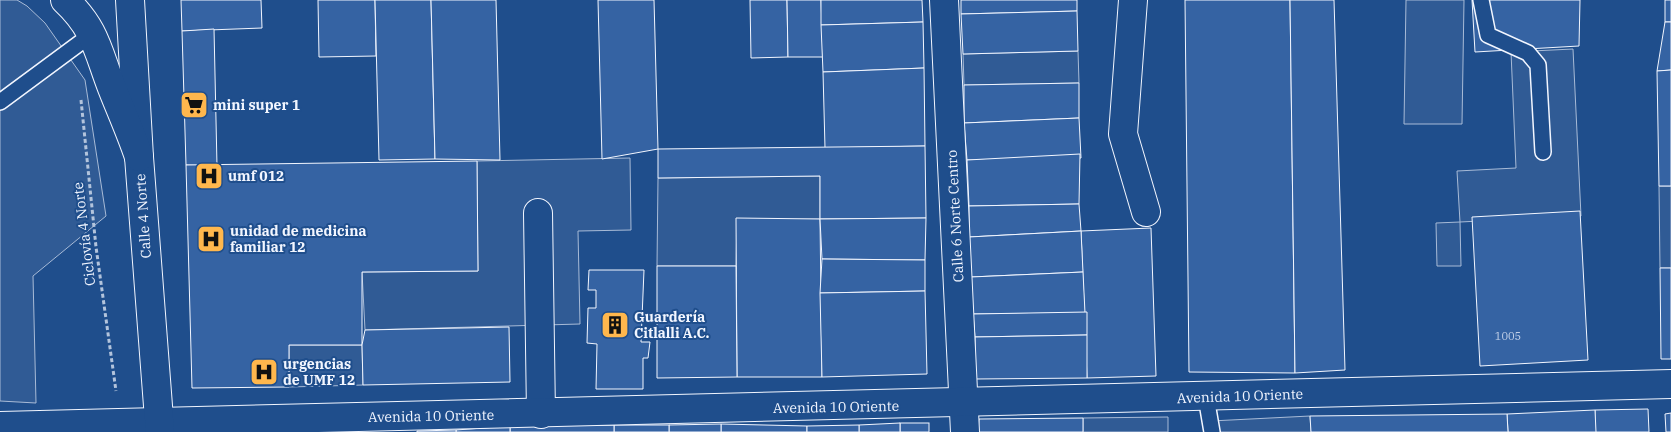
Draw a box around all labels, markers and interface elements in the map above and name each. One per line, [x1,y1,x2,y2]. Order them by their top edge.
supermarket icon: mini super 1 [179,90,209,120]
place label: mini super 1 [213,96,300,114]
street label: Calle 6 Norte Centro [943,149,967,283]
hospital icon: umf 012 [194,161,224,191]
place label: umf 012 [228,167,285,185]
street label: Calle 4 Norte [131,173,155,259]
street label: Ciclovía 4 Norte [69,181,99,287]
place label: unidad de medicina familiar 12 [230,222,367,256]
hospital icon: unidad de medicina familiar 12 [196,224,226,254]
place label: Guardería Citlalli A.C. [634,308,709,342]
building icon: Guardería Citlalli A.C. [600,310,630,340]
house number: 1005 [1495,329,1521,343]
place label: urgencias de UMF 12 [283,355,355,389]
hospital icon: urgencias de UMF 12 [249,357,279,387]
street label: Avenida 10 Oriente [1177,385,1303,407]
street label: Avenida 10 Oriente [773,397,899,417]
street label: Avenida 10 Oriente [368,406,494,426]

